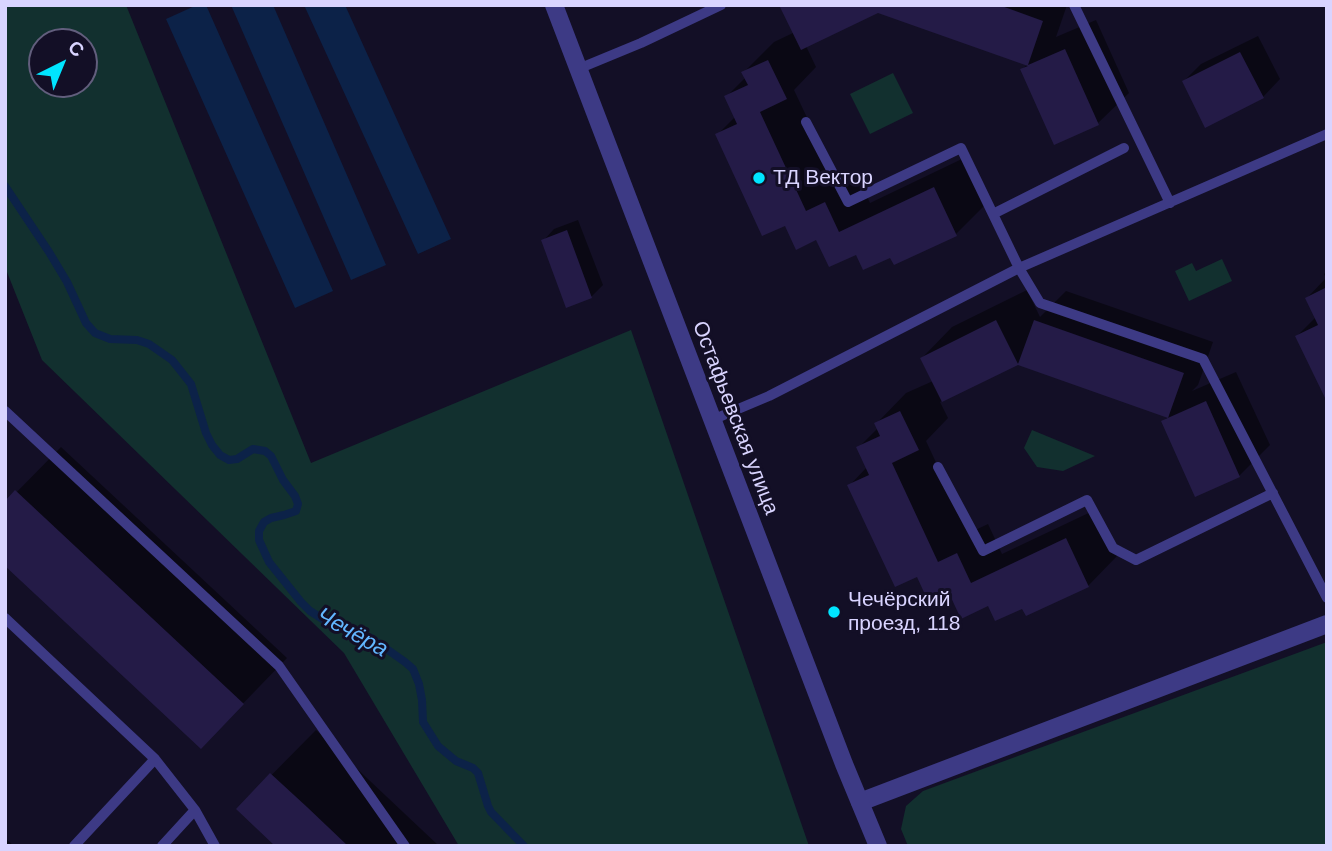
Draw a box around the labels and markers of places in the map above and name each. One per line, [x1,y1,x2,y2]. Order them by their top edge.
place label: ТД Вектор [773,165,873,191]
marker: ТД Вектор [751,170,767,186]
place label: Чечёрский проезд, 118 [848,587,961,637]
marker: Чечёрский проезд, 118 [826,604,842,620]

